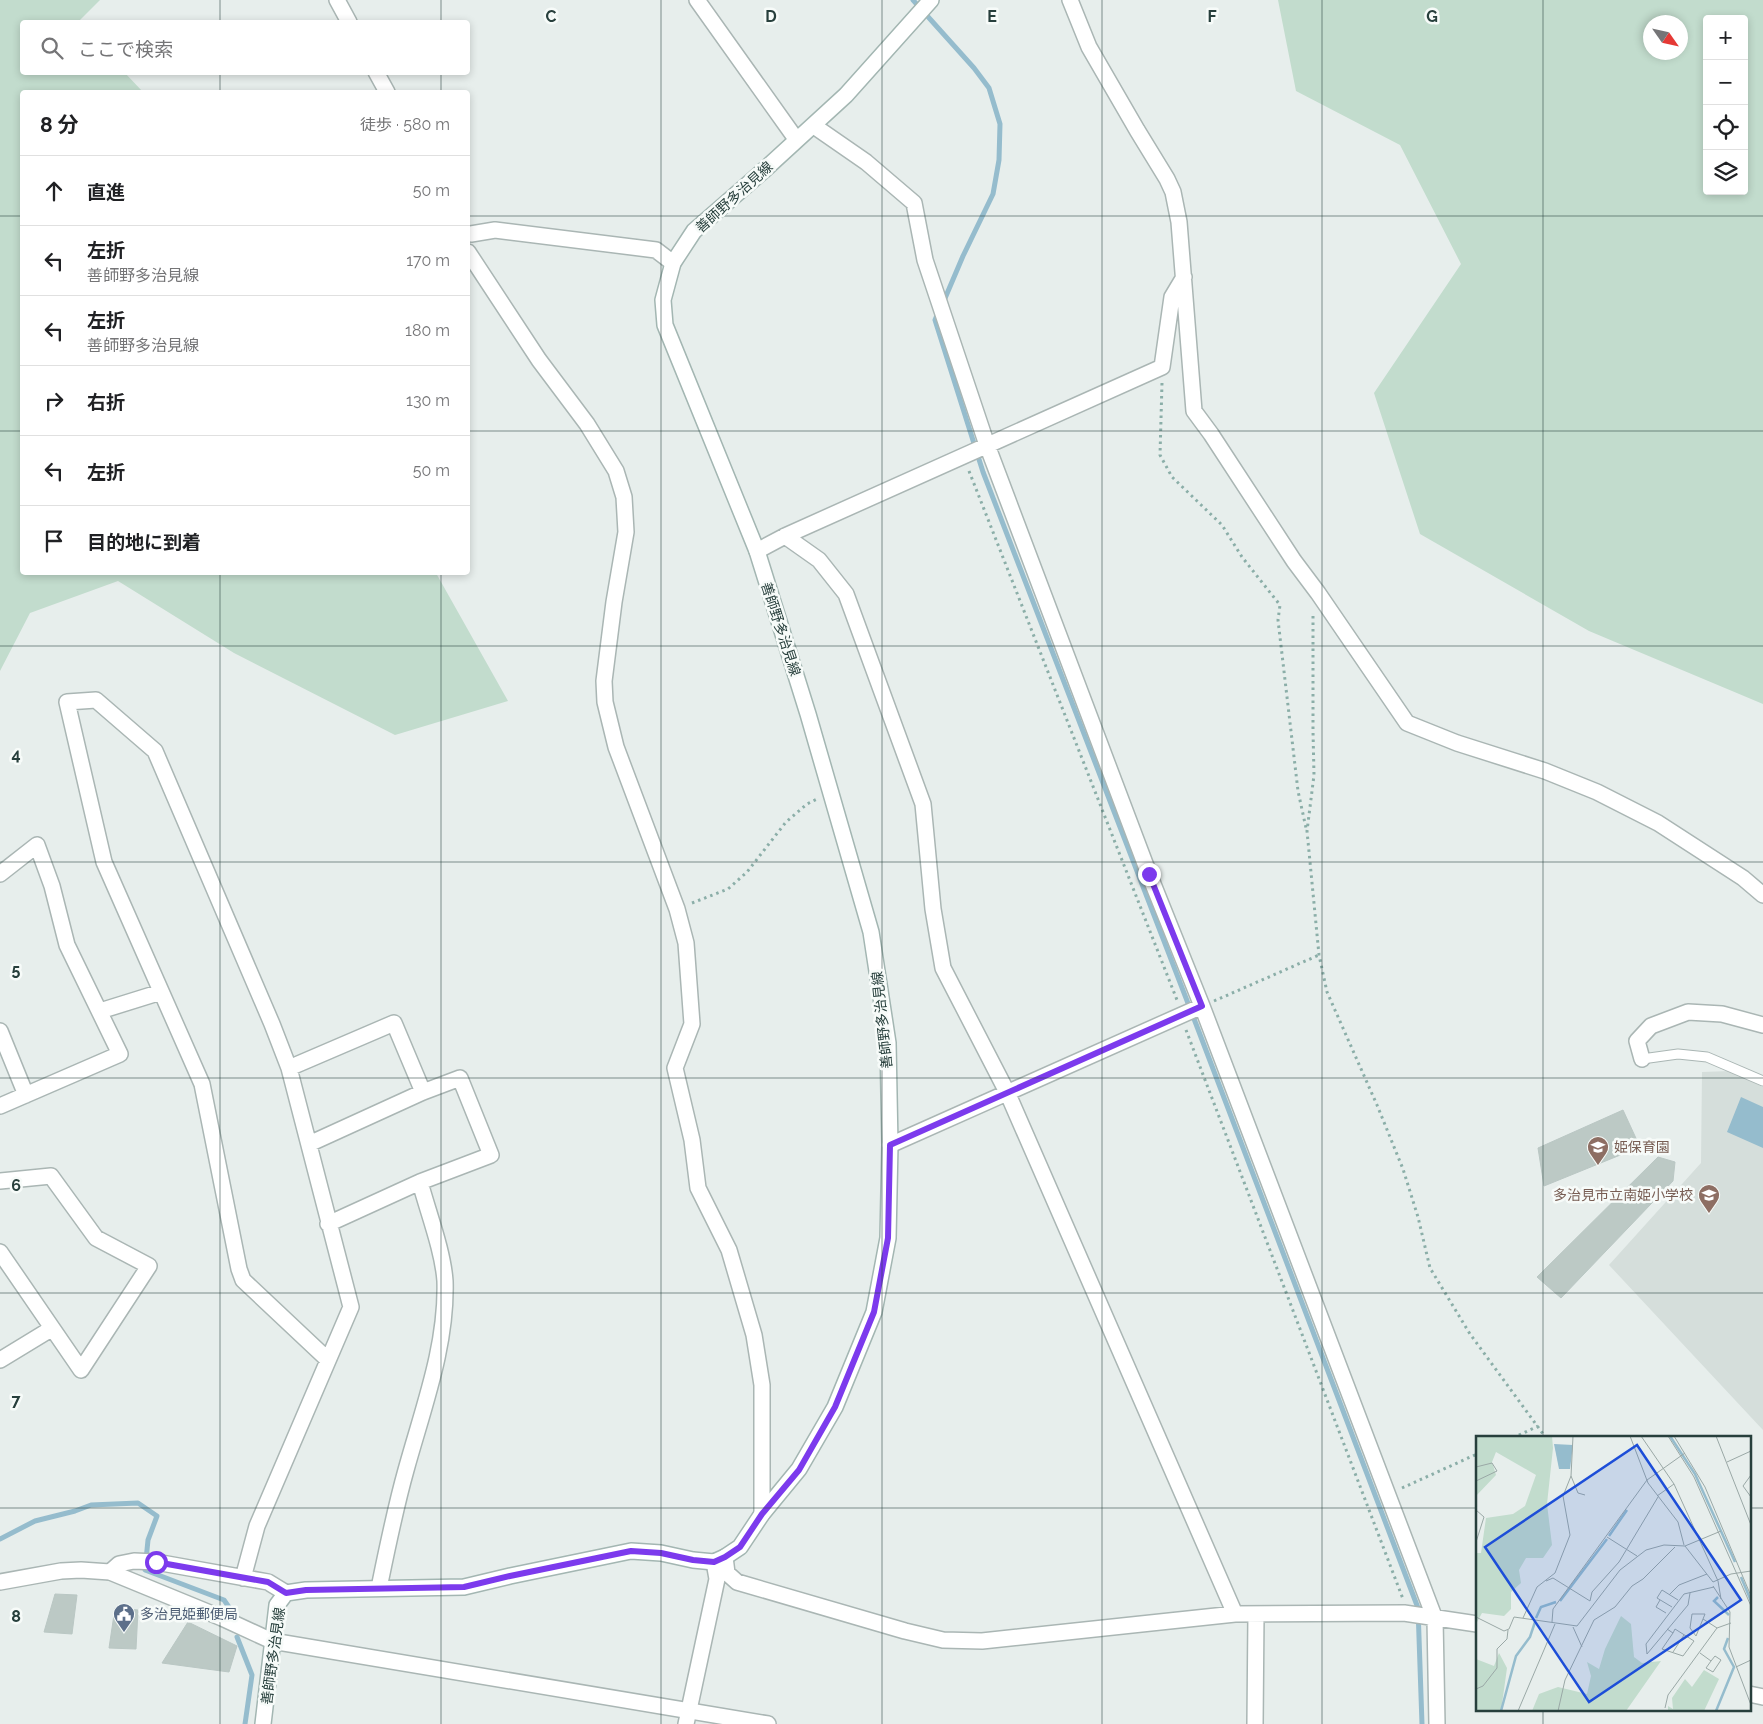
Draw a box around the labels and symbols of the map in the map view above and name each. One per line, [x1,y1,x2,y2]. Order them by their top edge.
text: C [546,7,557,26]
text: D [765,7,777,26]
text: E [987,7,997,26]
text: F [1207,7,1217,26]
text: G [1426,7,1438,26]
north arrow [1643,15,1688,60]
street label: 善師野多治見線 [692,158,776,236]
street label: 善師野多治見線 [758,580,804,678]
text: 4 [11,745,21,764]
route end [1138,863,1161,886]
text: 5 [12,960,21,979]
street label: 善師野多治見線 [869,970,895,1070]
school or university icon: 姫保育園 [1586,1135,1610,1166]
place label: 姫保育園 [1614,1139,1670,1155]
text: 6 [11,1176,21,1195]
school or university icon: 多治見市立南姫小学校 [1697,1183,1721,1214]
place label: 多治見市立南姫小学校 [1553,1187,1693,1203]
text: 7 [12,1391,21,1410]
inset map [1476,1436,1750,1712]
route start [145,1551,168,1574]
public building icon: 多治見姫郵便局 [112,1602,136,1633]
place label: 多治見姫郵便局 [140,1606,238,1622]
street label: 善師野多治見線 [258,1606,288,1706]
text: 8 [11,1607,21,1626]

